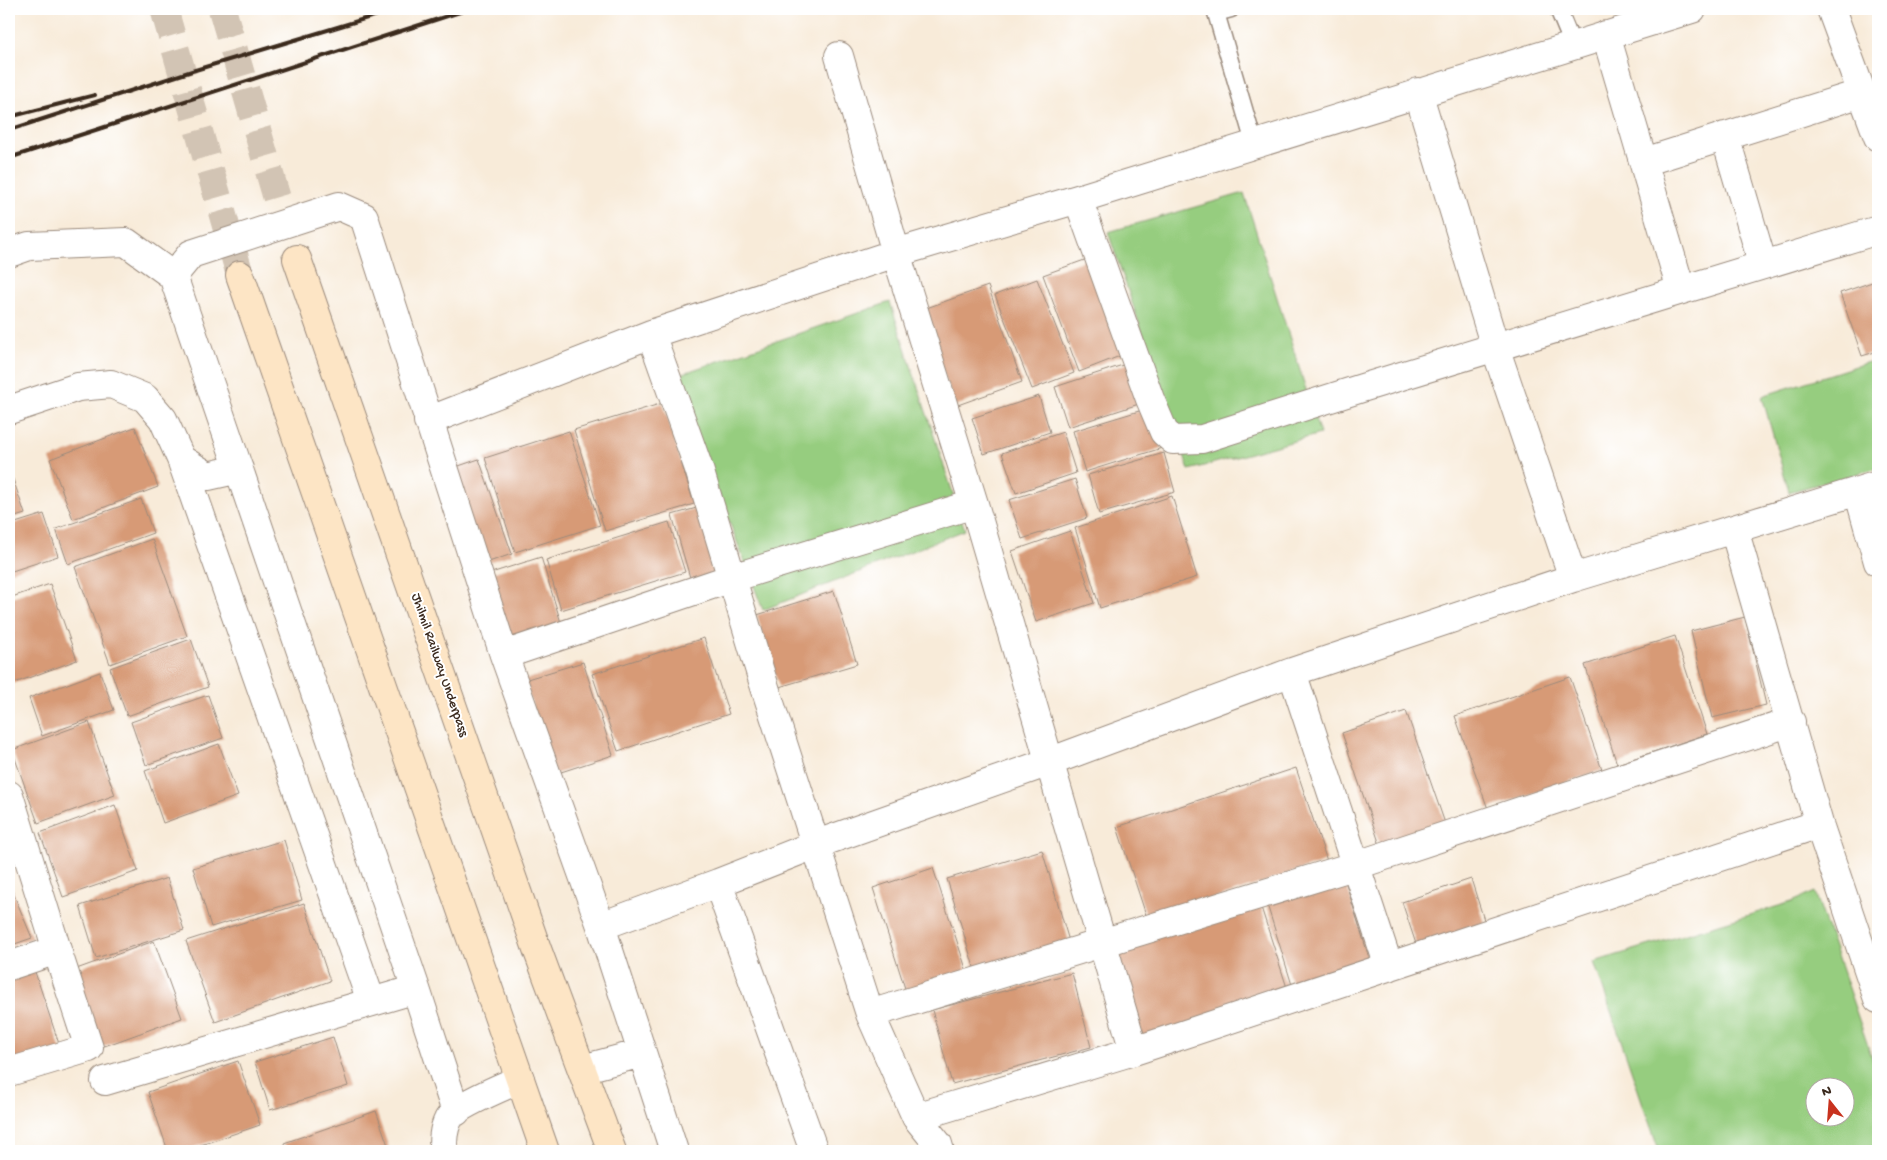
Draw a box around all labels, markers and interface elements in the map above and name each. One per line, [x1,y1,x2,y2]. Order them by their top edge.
street label: Jhilmil Railway Underpass [406,591,472,740]
north arrow [1804,1078,1854,1128]
text: N [1820,1082,1834,1101]

